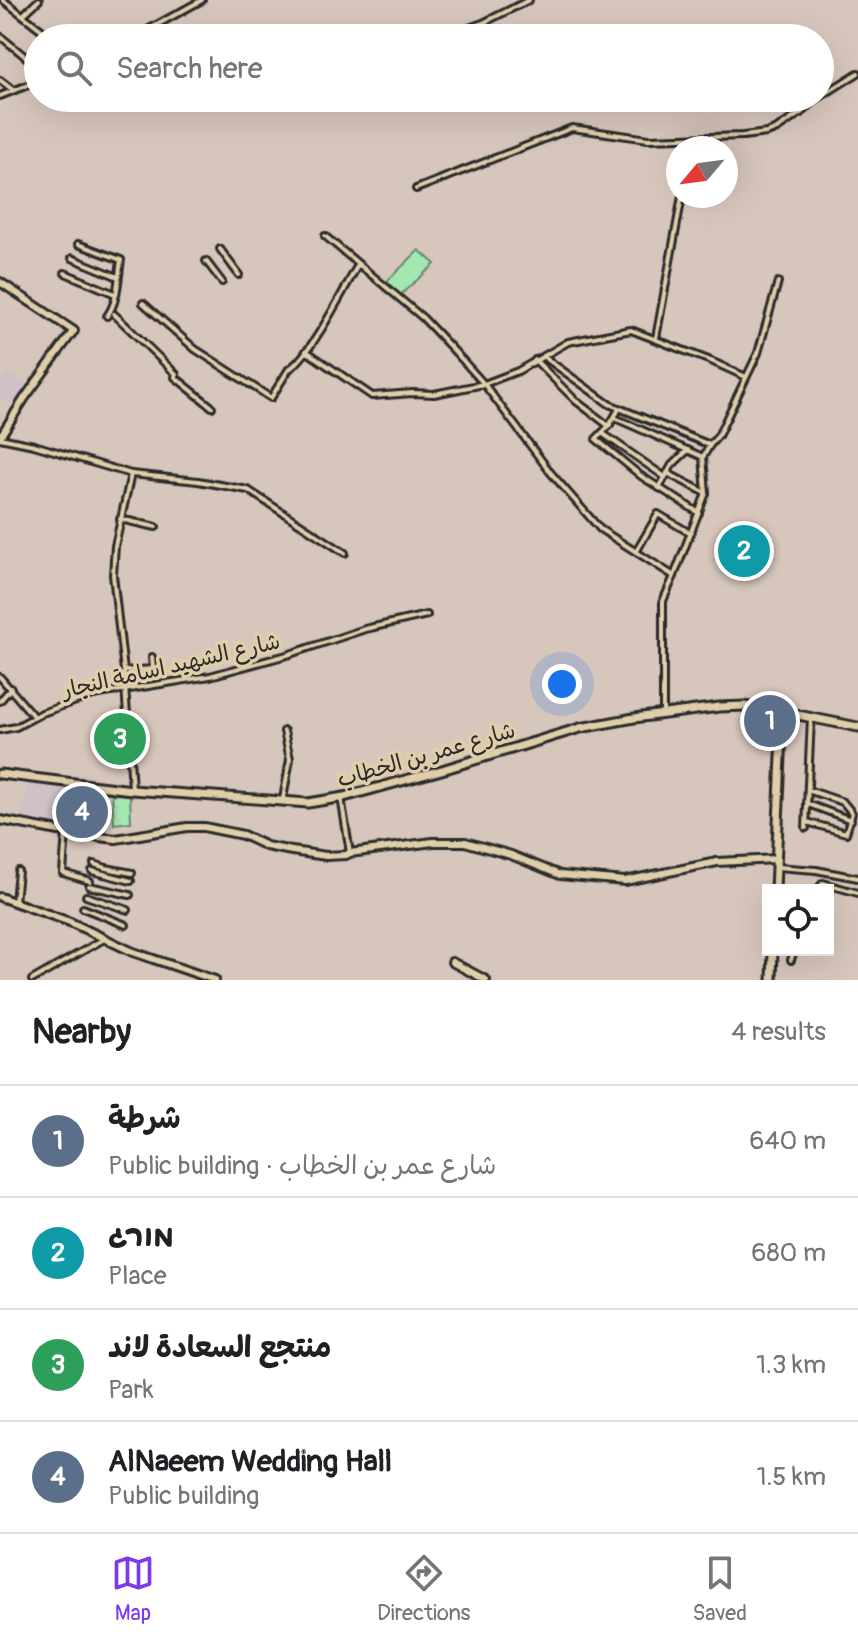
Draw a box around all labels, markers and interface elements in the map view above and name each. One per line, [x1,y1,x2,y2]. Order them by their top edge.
search box [24,24,834,112]
icon: search [52,46,96,90]
text: Search here [116,50,263,87]
north arrow [666,136,738,208]
pin: 2 [718,521,770,581]
street label: شارع الشهيد اسامة النجار [58,627,283,706]
your location [542,664,582,704]
pin: 1 [744,691,796,751]
pin: 3 [94,709,146,769]
street label: شارع عمر بن الخطاب [334,716,519,795]
pin: 4 [56,782,108,842]
map controls [762,884,834,956]
button: locate [762,884,834,956]
text: Nearby [32,1011,131,1054]
text: 4 results [731,1016,826,1048]
text: شرطة [108,1100,181,1137]
text: 1 [53,1125,63,1157]
text: 640 m [749,1125,826,1157]
text: Public building · شارع عمر بن الخطاب [108,1150,497,1182]
text: מורג [108,1218,174,1255]
text: 2 [51,1237,65,1269]
text: 680 m [751,1237,826,1269]
text: Place [108,1260,167,1292]
text: منتجع السعادة لاند [108,1329,332,1366]
text: 3 [51,1349,65,1381]
text: 1.3 km [756,1349,826,1381]
text: Park [108,1374,154,1406]
text: AlNaeem Wedding Hall [108,1443,392,1480]
text: 4 [50,1461,66,1493]
text: 1.5 km [756,1461,826,1493]
text: Public building [108,1480,259,1512]
tab: Map [111,1551,155,1627]
tab: Directions [377,1551,470,1627]
tab: Saved [692,1551,747,1627]

